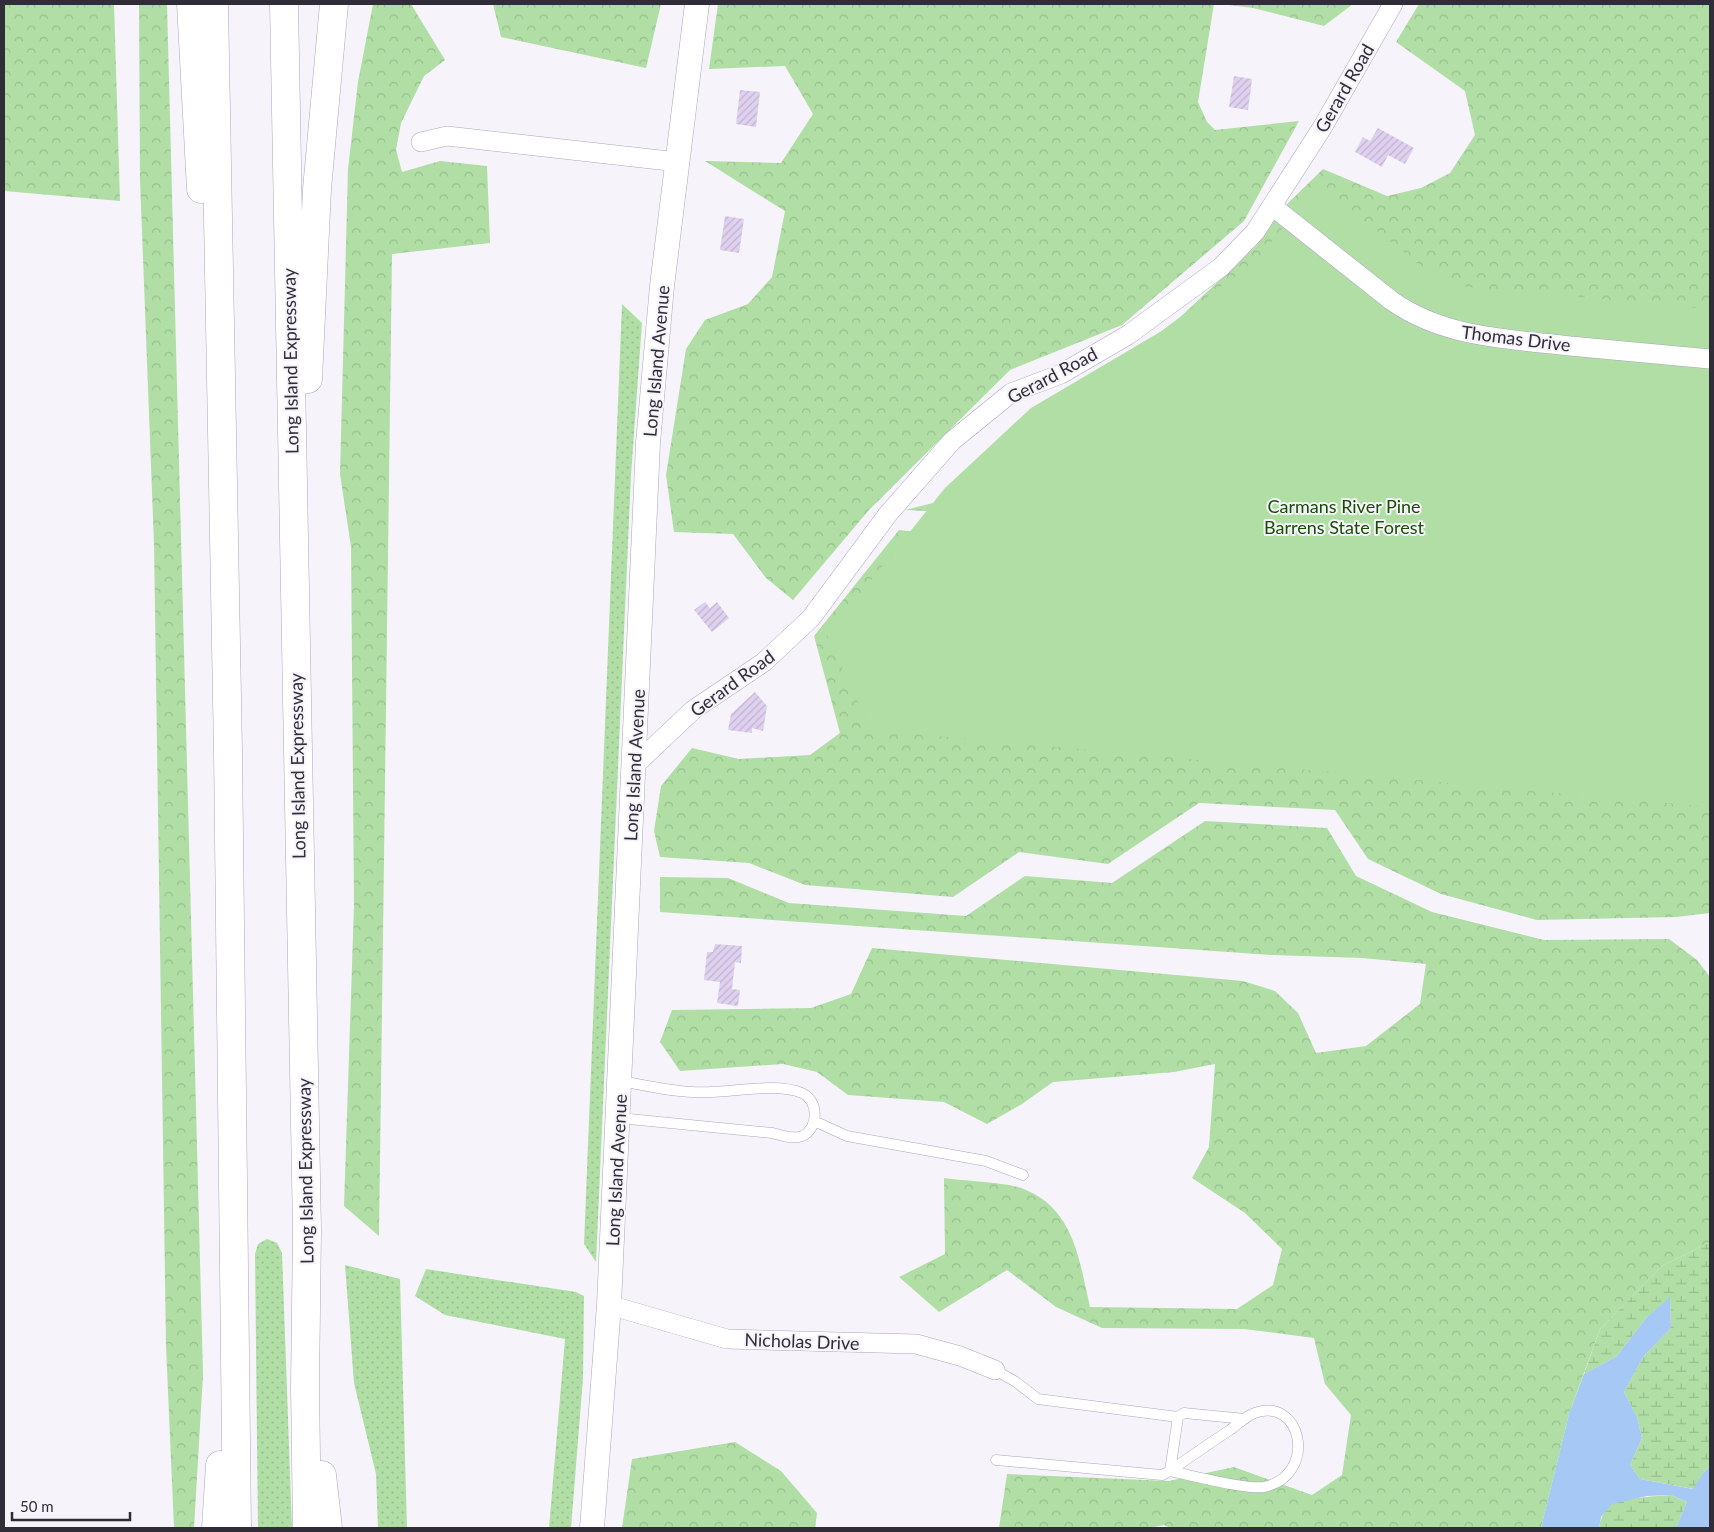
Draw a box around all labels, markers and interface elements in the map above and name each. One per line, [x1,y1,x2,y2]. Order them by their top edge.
street label: Gerard Road [1310,40,1378,136]
street label: Long Island Expressway [277,267,303,454]
street label: Long Island Avenue [638,284,674,438]
street label: Thomas Drive [1460,320,1572,356]
street label: Gerard Road [1003,342,1101,408]
park label: Carmans River Pine Barrens State Forest [1264,495,1424,538]
street label: Gerard Road [686,645,778,721]
street label: Long Island Expressway [284,672,310,859]
street label: Long Island Avenue [619,688,649,842]
street label: Long Island Expressway [292,1077,318,1264]
street label: Long Island Avenue [601,1093,631,1247]
street label: Nicholas Drive [744,1328,860,1354]
scale bar [12,1490,130,1522]
text: 50 m [20,1497,54,1515]

